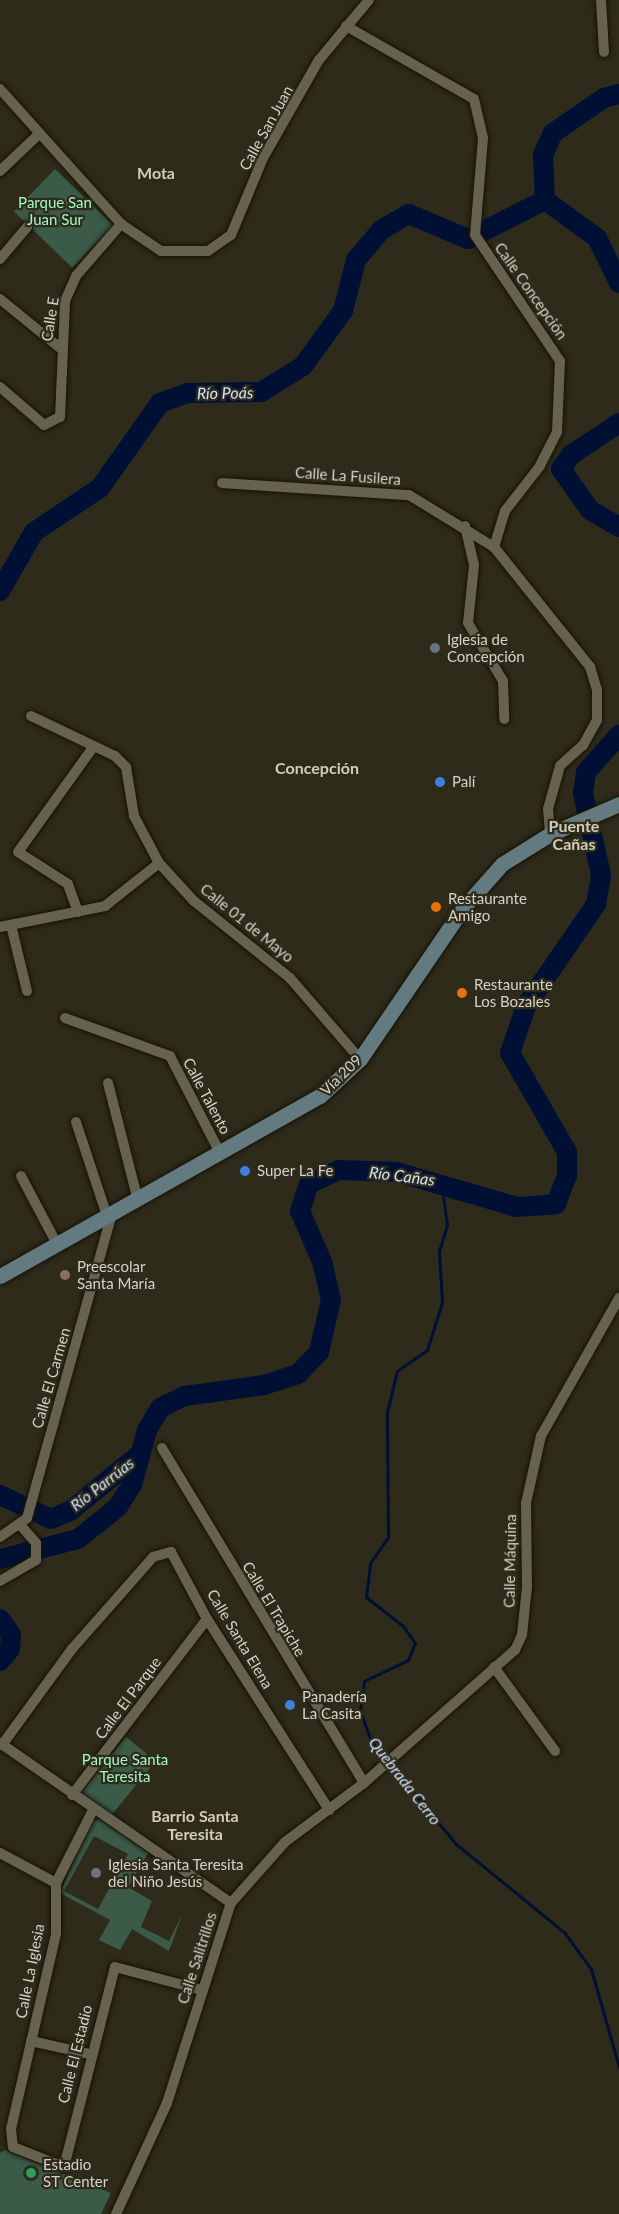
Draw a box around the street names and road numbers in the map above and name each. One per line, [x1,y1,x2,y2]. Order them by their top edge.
street label: Calle San Juan [235,82,297,174]
street label: Calle Concepción [491,239,571,343]
street label: Calle E [38,295,62,343]
street label: Calle La Fusilera [295,463,401,489]
street label: Calle 01 de Mayo [197,880,297,966]
street label: Vía 209 [316,1051,366,1099]
street label: Calle Talento [179,1054,235,1138]
street label: Calle El Carmen [28,1326,74,1430]
street label: Calle Máquina [500,1514,520,1608]
street label: Calle El Trapiche [239,1558,309,1660]
street label: Calle Santa Elena [203,1586,277,1692]
street label: Calle El Parque [91,1653,165,1743]
street label: Calle Salitrillos [174,1910,220,2006]
street label: Calle La Iglesia [12,1922,48,2020]
street label: Calle El Estadio [54,2003,96,2105]

